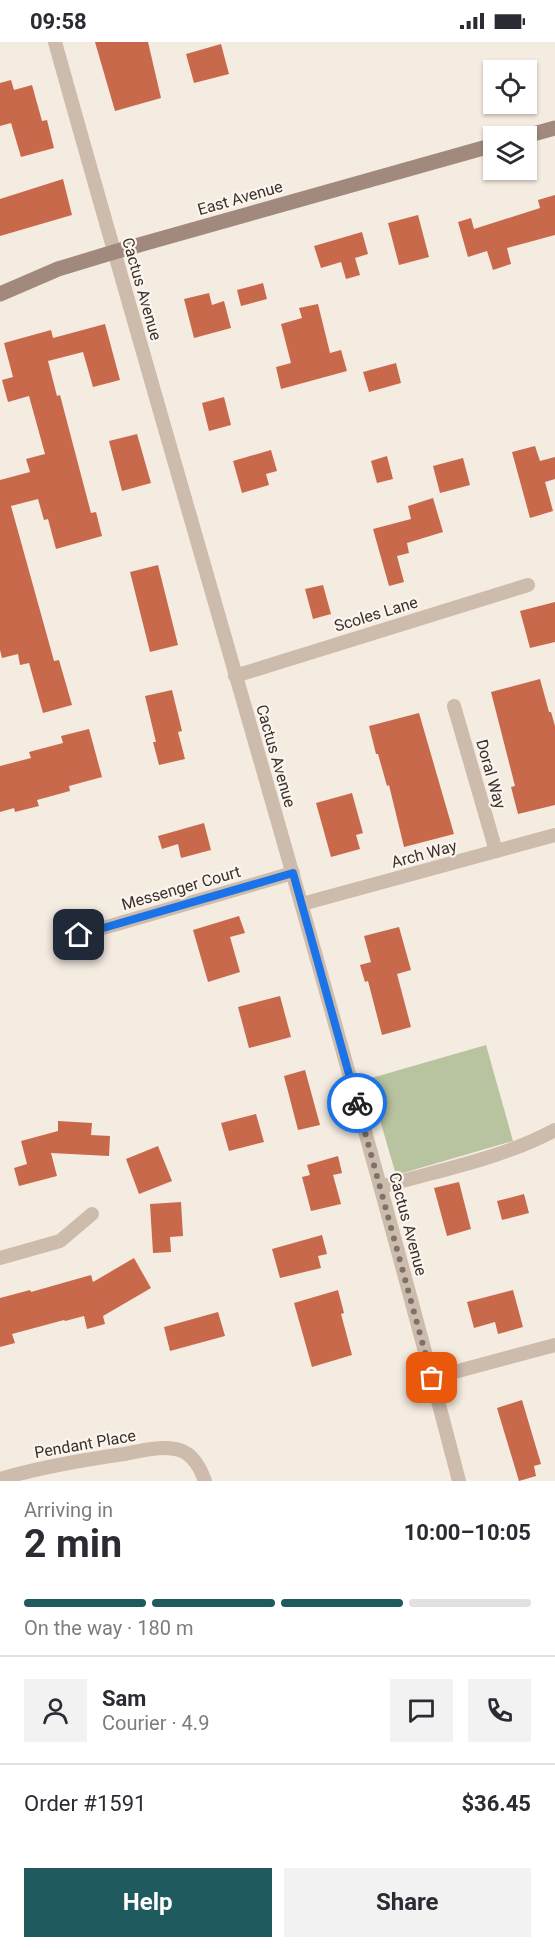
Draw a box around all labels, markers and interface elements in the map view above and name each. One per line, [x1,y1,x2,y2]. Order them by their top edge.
text: 09:58 [30,9,87,34]
map controls [483,60,537,180]
button: locate [483,60,537,114]
button: layers [483,126,537,180]
street label: East Avenue [195,177,285,219]
street label: Cactus Avenue [118,235,166,343]
street label: Scoles Lane [332,592,420,636]
street label: Cactus Avenue [252,702,300,810]
street label: Doral Way [472,737,510,811]
street label: Arch Way [389,836,459,872]
street label: Messenger Court [119,862,243,914]
pin [53,909,104,960]
icon: home [62,918,95,951]
courier [327,1073,387,1133]
icon: bike [341,1087,374,1120]
street label: Cactus Avenue [385,1170,431,1278]
pin [406,1352,457,1403]
icon: bag [415,1361,448,1394]
street label: Pendant Place [33,1426,137,1462]
text: Arriving in [24,1498,113,1522]
text: 10:00–10:05 [404,1520,531,1545]
text: 2 min [24,1521,122,1567]
text: On the way · 180 m [24,1616,193,1640]
button: person [24,1679,87,1742]
button: chat [390,1679,453,1742]
button: phone [468,1679,531,1742]
text: Sam [102,1686,146,1711]
text: Courier · 4.9 [102,1711,209,1735]
text: Order #1591 [24,1791,146,1816]
text: $36.45 [462,1791,531,1816]
button: Help [24,1868,272,1937]
button: Share [284,1868,531,1937]

